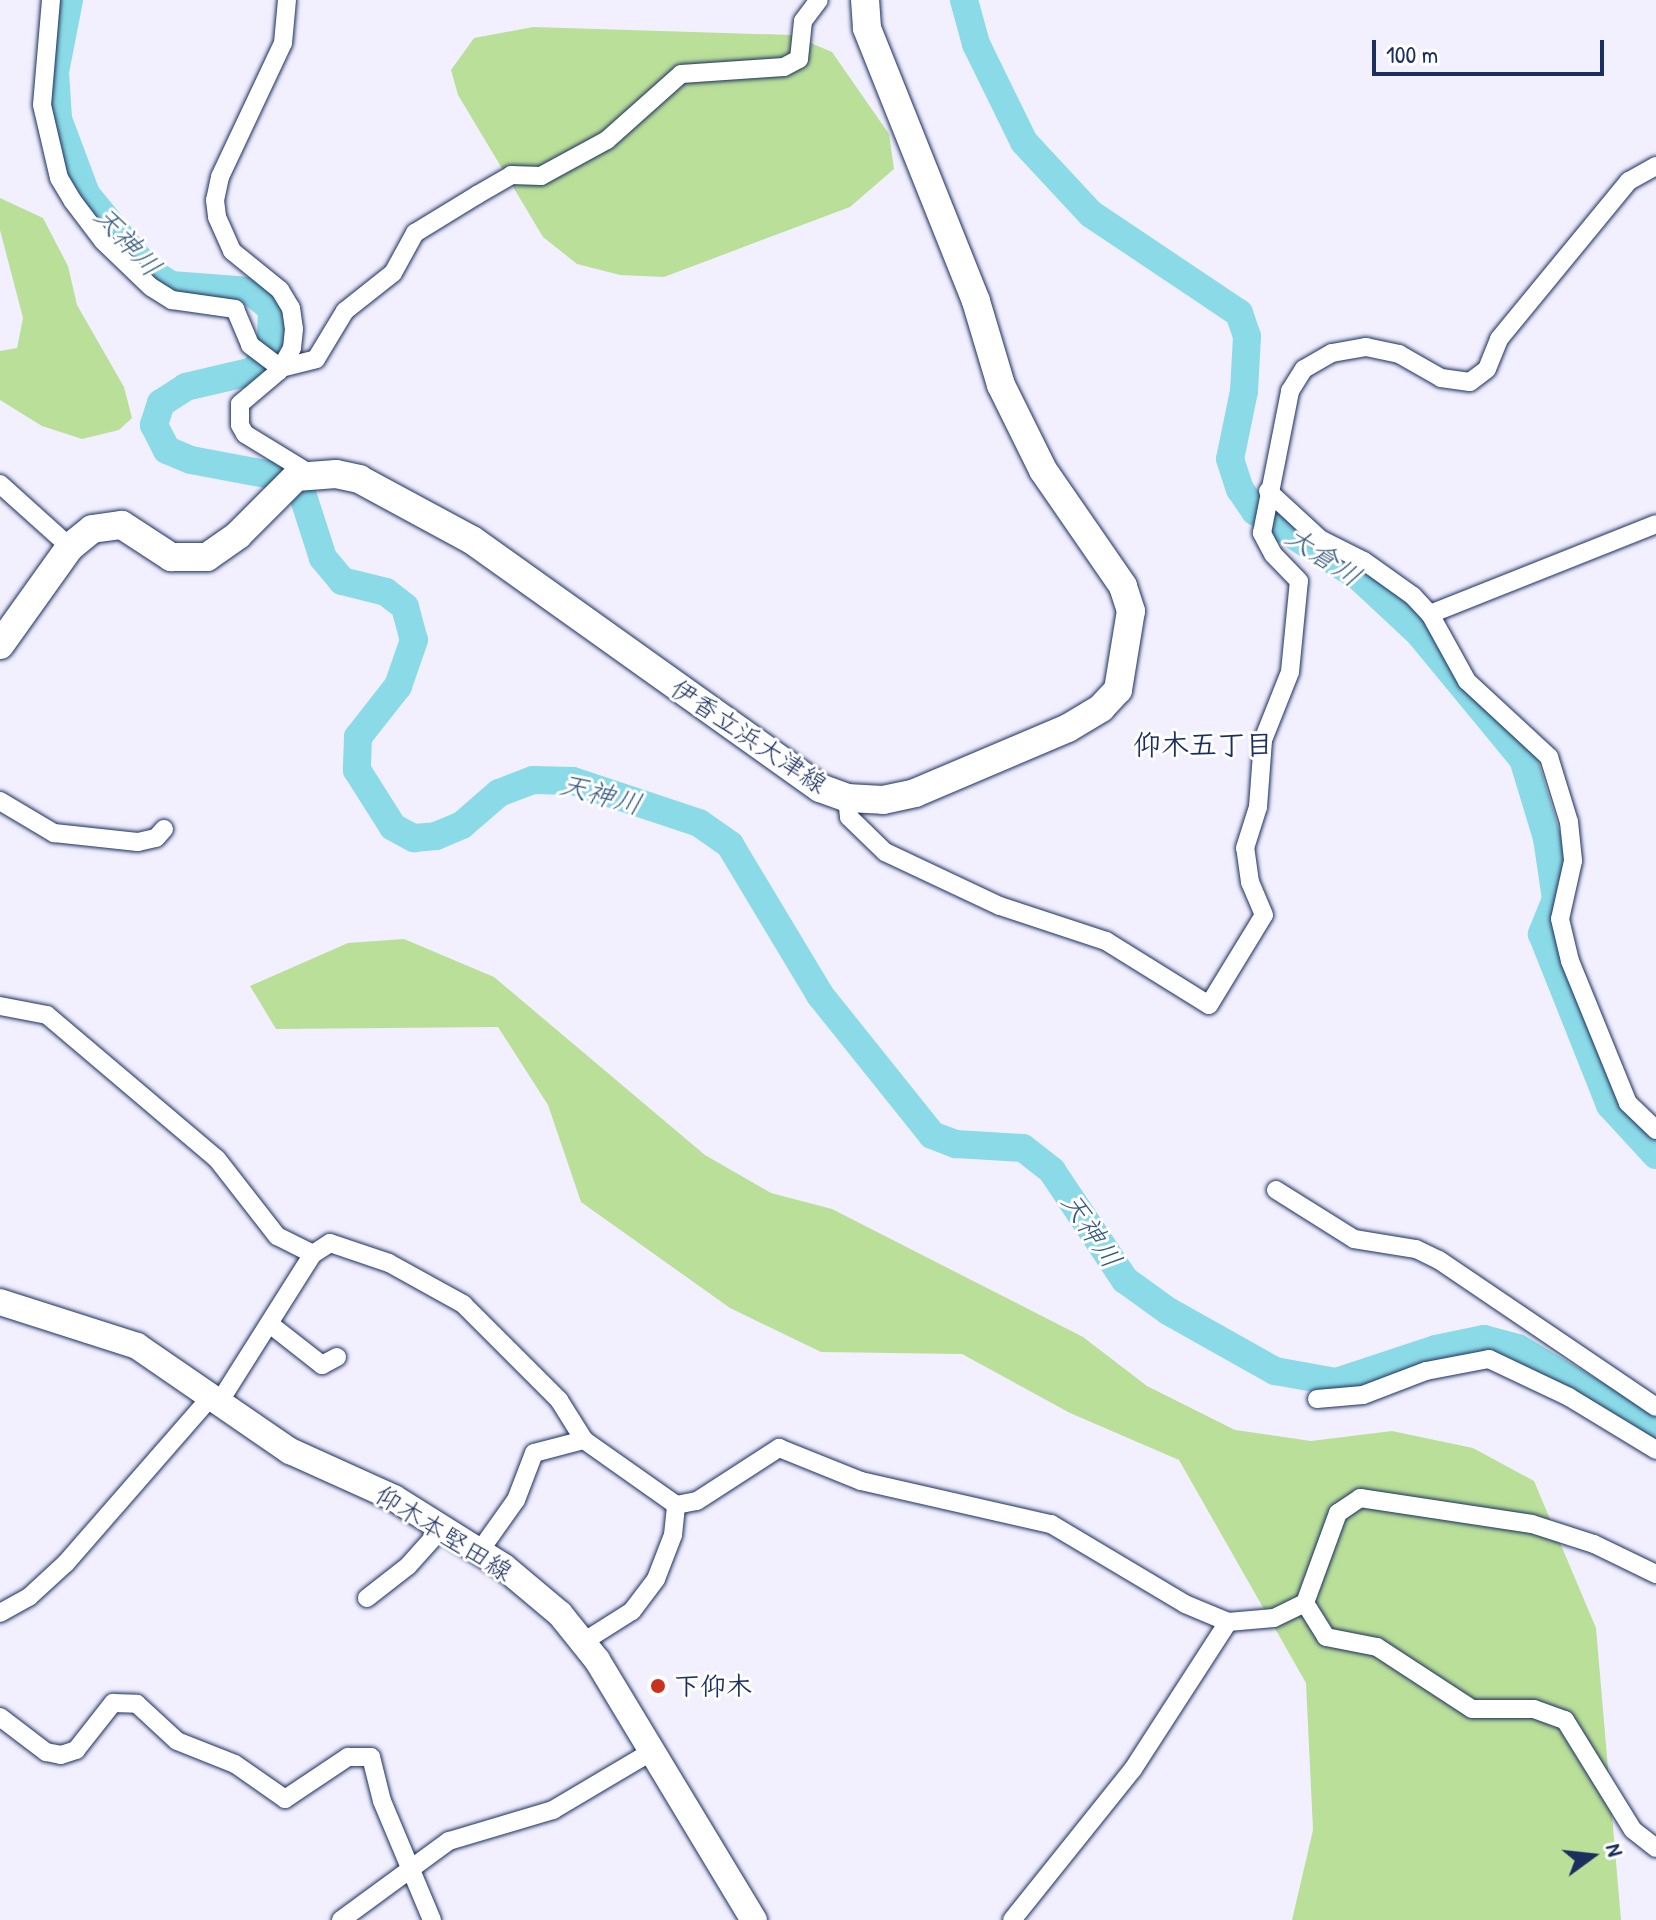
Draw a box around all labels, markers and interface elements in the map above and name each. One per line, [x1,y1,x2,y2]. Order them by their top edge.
scale bar [1376,24,1608,74]
text: 100 m [1386,38,1438,70]
water label: 天神川 [87,199,169,283]
water label: 大倉川 [1280,519,1368,593]
street label: 伊香立浜大津線 [665,672,833,800]
district label: 仰木五丁目 [1133,727,1273,761]
water label: 天神川 [556,767,646,821]
water label: 天神川 [1055,1186,1129,1274]
street label: 仰木本堅田線 [370,1478,518,1588]
place label: 下仰木 [674,1670,752,1702]
marker: 下仰木 [649,1677,667,1695]
north arrow [1552,1816,1632,1896]
text: N [1599,1840,1631,1859]

